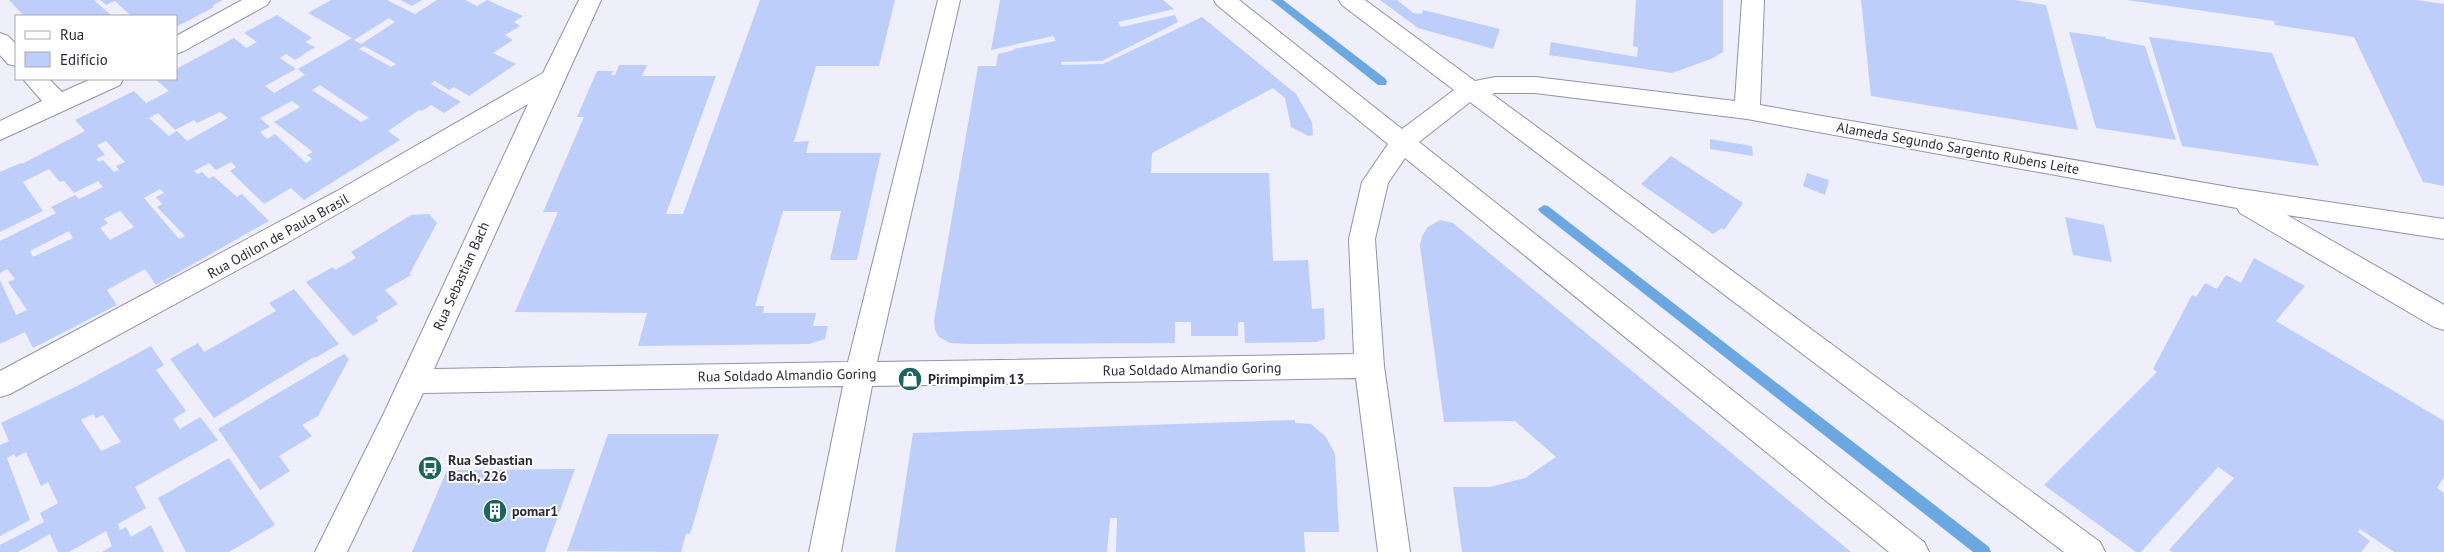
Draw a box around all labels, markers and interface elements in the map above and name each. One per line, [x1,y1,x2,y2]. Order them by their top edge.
legend [15,15,178,80]
text: Rua [60,25,84,44]
text: Edifício [60,50,108,69]
street label: Alameda Segundo Sargento Rubens Leite [1835,118,2081,178]
street label: Rua Odilon de Paula Brasil [204,190,352,282]
street label: Rua Sebastian Bach [429,219,493,333]
street label: Rua Soldado Almandio Goring [1102,358,1282,380]
street label: Rua Soldado Almandio Goring [697,364,877,386]
shop icon: Pirimpimpim 13 [897,366,923,392]
place label: Pirimpimpim 13 [928,370,1024,388]
place label: Rua Sebastian Bach, 226 [448,451,533,485]
bus stop icon: Rua Sebastian Bach, 226 [417,455,443,481]
building icon: pomar1 [482,498,508,524]
place label: pomar1 [512,502,558,520]

